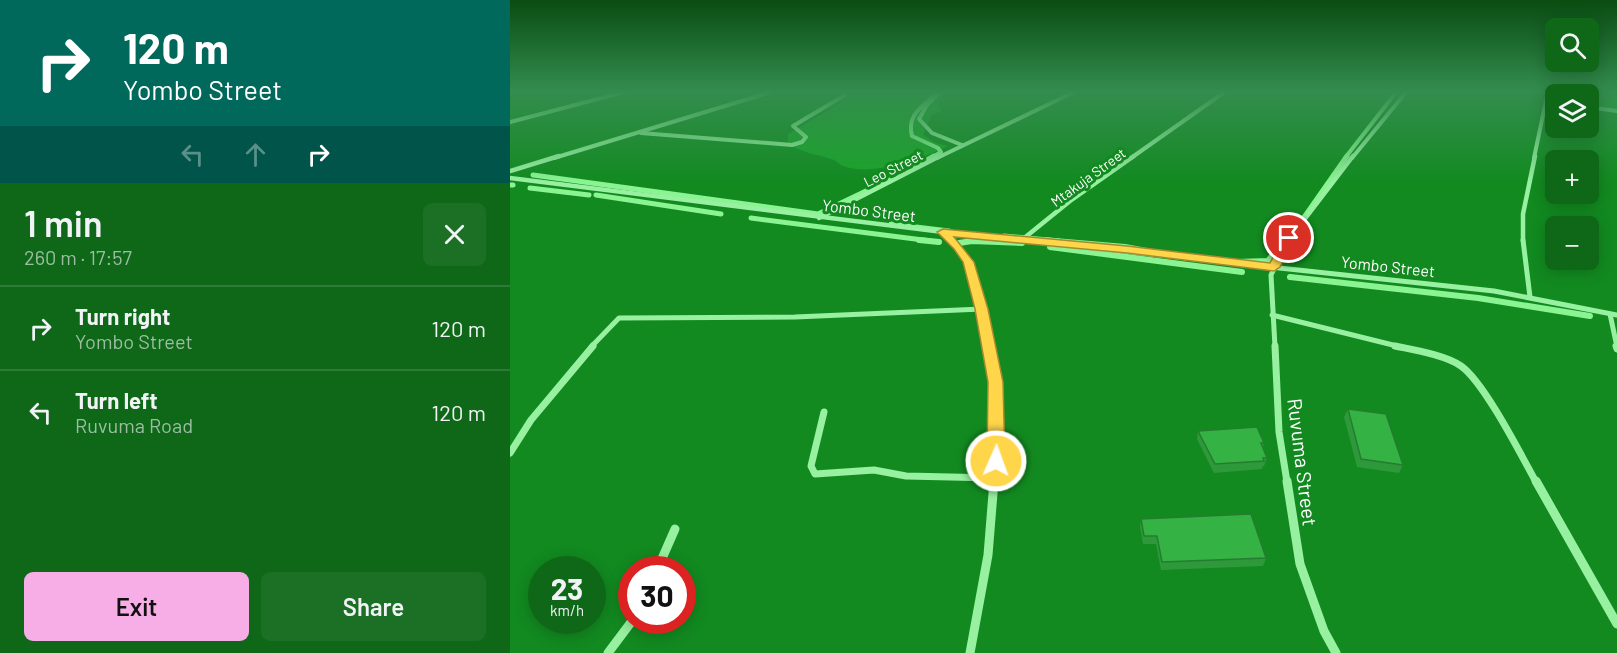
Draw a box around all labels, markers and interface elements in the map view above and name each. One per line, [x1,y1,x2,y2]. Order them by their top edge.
map controls [1545,18,1599,270]
button: search [1545,18,1599,72]
text: 120 m [123,22,229,72]
icon: right [24,24,102,102]
text: Yombo Street [123,73,282,105]
button: layers [1545,84,1599,138]
icon: left [176,138,209,171]
icon: ahead [239,138,272,171]
icon: right [302,138,335,171]
street label: Mtakuja Street [1047,144,1129,210]
street label: Leo Street [861,146,925,190]
button: + [1545,150,1599,204]
street label: Yombo Street [821,195,917,225]
text: 1 min [24,201,103,244]
button: close [423,203,486,266]
pin [1263,212,1314,263]
button: − [1545,216,1599,270]
icon: arrive [1272,221,1305,254]
text: 260 m · 17:57 [24,245,132,269]
street label: Yombo Street [1340,252,1436,280]
text: Turn right [75,303,170,329]
icon: right [24,312,57,345]
text: 120 m [431,315,486,341]
text: Yombo Street [75,329,193,353]
text: Turn left [75,387,158,413]
icon: left [24,396,57,429]
street label: Ruvuma Street [1283,397,1323,527]
text: 120 m [431,399,486,425]
text: Ruvuma Road [75,413,193,437]
position arrow [964,429,1028,493]
speed limit sign: 30 [618,556,696,634]
text: 23 [551,570,583,606]
button: Exit [24,572,249,641]
button: Share [261,572,486,641]
text: km/h [550,601,584,619]

